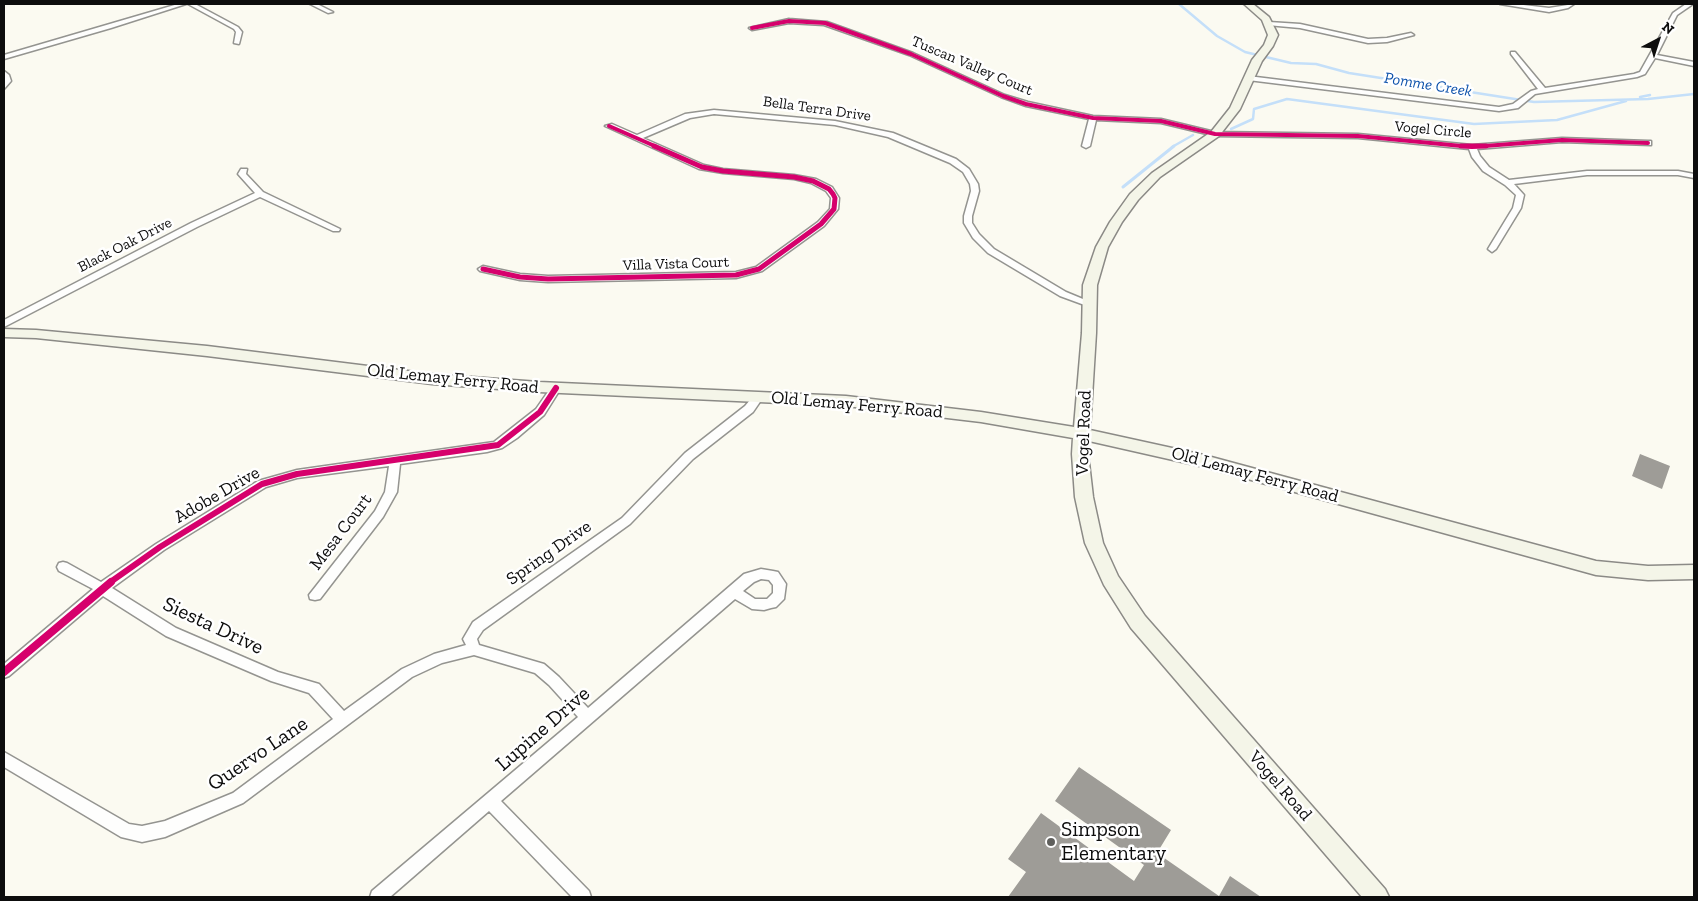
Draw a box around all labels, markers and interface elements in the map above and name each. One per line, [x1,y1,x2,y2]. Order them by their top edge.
north arrow [1633,15,1683,65]
text: N [1658,18,1677,38]
street label: Tuscan Valley Court [909,32,1035,100]
water label: Pomme Creek [1383,69,1473,101]
street label: Bella Terra Drive [762,93,872,125]
street label: Vogel Circle [1394,118,1472,142]
street label: Black Oak Drive [75,214,175,276]
street label: Villa Vista Court [623,253,729,275]
street label: Old Lemay Ferry Road [366,359,540,399]
street label: Old Lemay Ferry Road [770,387,944,423]
street label: Vogel Road [1072,390,1096,476]
street label: Old Lemay Ferry Road [1169,442,1341,508]
street label: Adobe Drive [170,462,264,528]
street label: Mesa Court [305,490,377,574]
street label: Spring Drive [502,516,596,590]
street label: Siesta Drive [159,592,267,660]
street label: Lupine Drive [491,681,595,777]
street label: Quervo Lane [203,711,313,797]
street label: Vogel Road [1244,747,1316,825]
place label: Simpson Elementary [1061,817,1166,867]
marker: Simpson Elementary [1045,836,1057,848]

